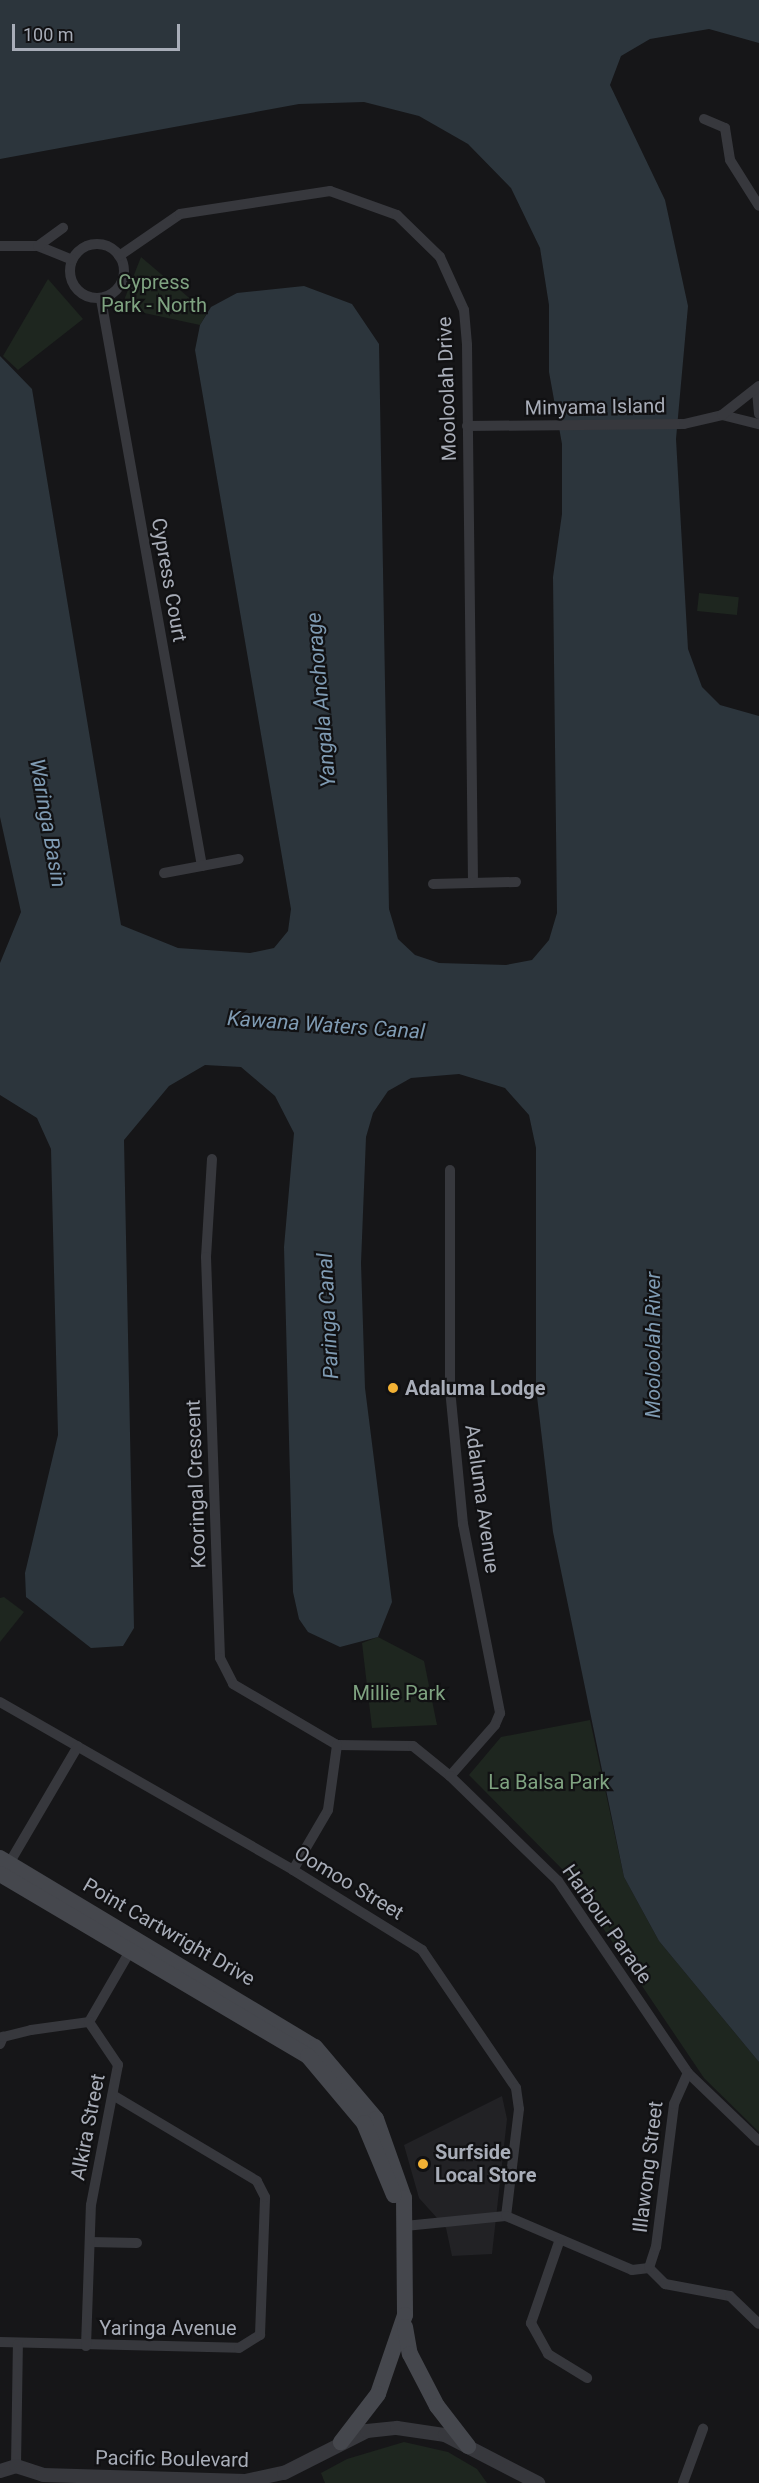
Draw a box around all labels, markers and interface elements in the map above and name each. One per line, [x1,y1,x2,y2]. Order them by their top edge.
scale bar [15,12,183,50]
text: 100 m [23,24,74,45]
park label: Cypress Park - North [101,271,207,318]
street label: Mooloolah Drive [432,316,462,462]
street label: Minyama Island [524,394,666,420]
street label: Cypress Court [146,516,192,644]
water label: Yangala Anchorage [301,612,341,788]
water label: Waringa Basin [24,757,72,889]
water label: Kawana Waters Canal [226,1006,426,1044]
water label: Paringa Canal [312,1252,344,1380]
water label: Mooloolah River [640,1272,666,1418]
place label: Adaluma Lodge [405,1376,545,1400]
marker: Adaluma Lodge [386,1381,400,1395]
street label: Kooringal Crescent [181,1399,211,1569]
street label: Adaluma Avenue [460,1423,504,1575]
park label: Millie Park [353,1681,445,1705]
park label: La Balsa Park [488,1770,610,1794]
street label: Oomoo Street [290,1841,408,1925]
street label: Harbour Parade [557,1860,657,1988]
street label: Point Cartwright Drive [79,1873,259,1991]
street label: Alkira Street [66,2072,110,2182]
street label: Illawong Street [628,2100,668,2234]
place label: Surfside Local Store [435,2140,537,2187]
marker: Surfside Local Store [416,2157,430,2171]
street label: Yaringa Avenue [99,2316,237,2340]
street label: Pacific Boulevard [95,2446,249,2472]

